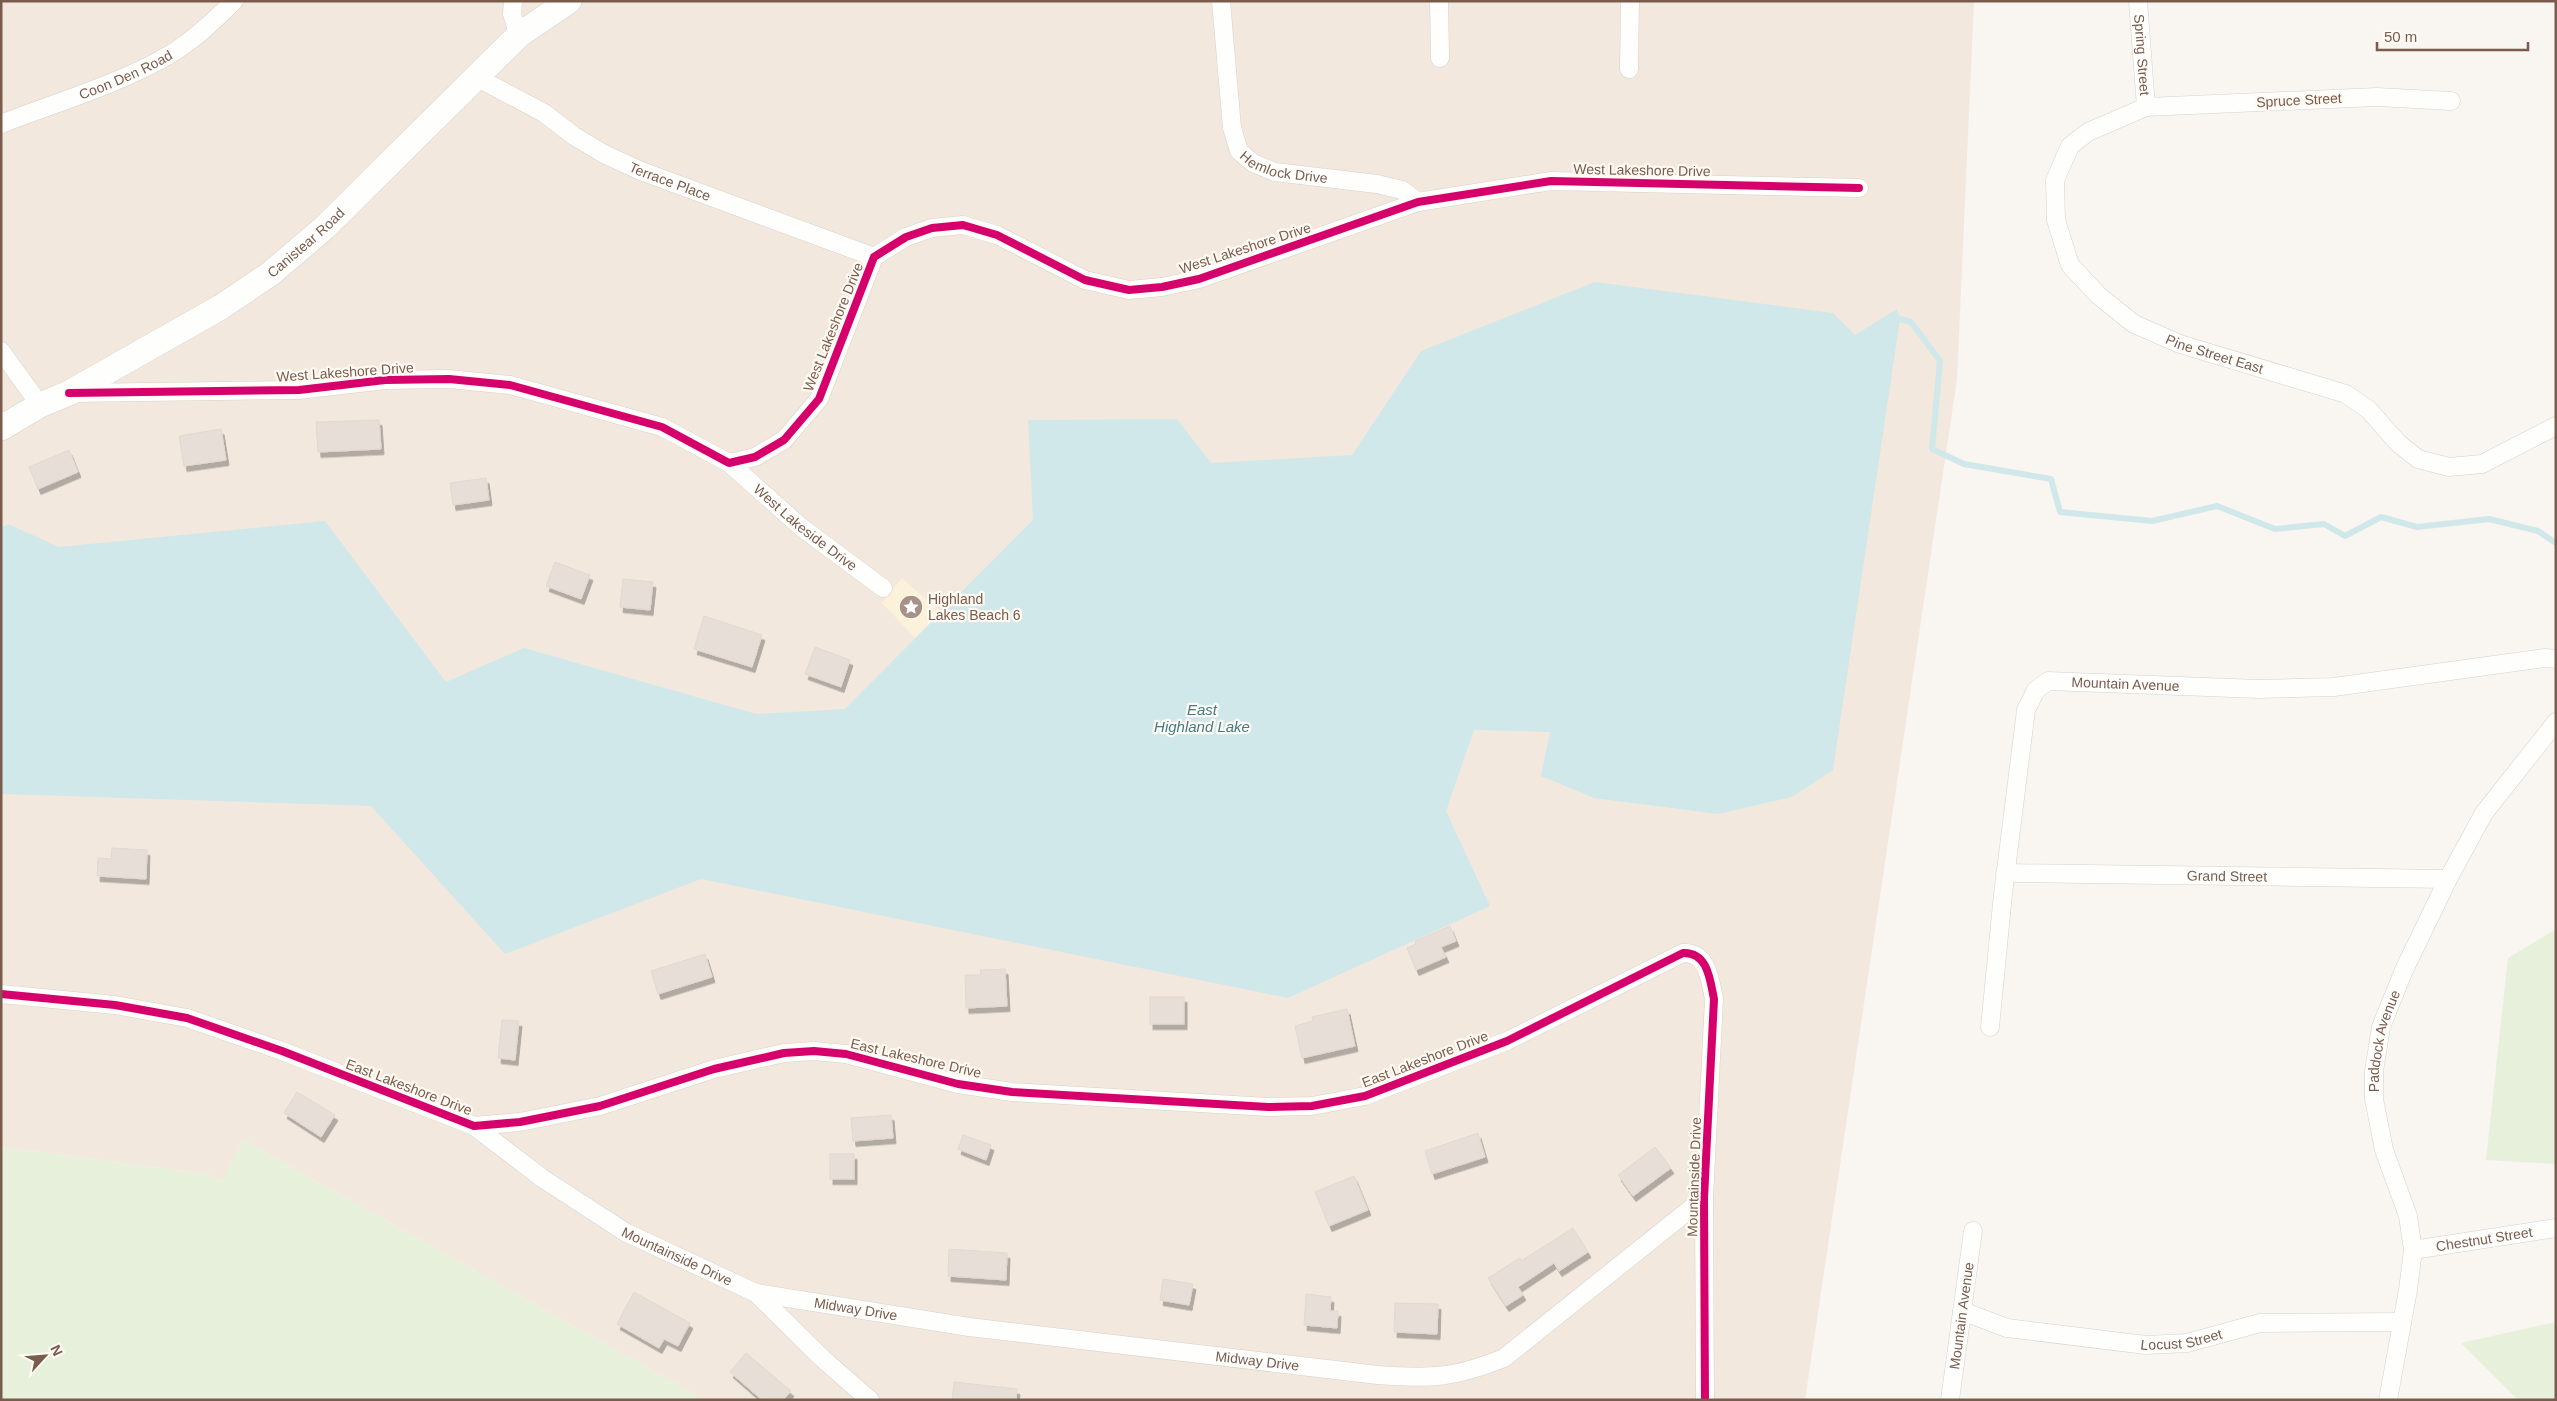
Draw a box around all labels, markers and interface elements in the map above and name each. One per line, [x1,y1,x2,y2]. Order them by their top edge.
street label: Spring Street [2131,13,2153,96]
scale bar [2377,20,2528,52]
text: 50 m [2384,28,2417,45]
street label: Coon Den Road [77,47,175,103]
street label: Spruce Street [2256,90,2342,110]
street label: Hemlock Drive [1237,147,1329,186]
street label: Terrace Place [627,159,713,204]
street label: West Lakeshore Drive [1573,161,1711,179]
street label: Canistear Road [264,204,348,281]
street label: West Lakeshore Drive [1177,219,1313,277]
street label: West Lakeshore Drive [800,260,866,394]
street label: Pine Street East [2163,331,2265,377]
street label: West Lakeshore Drive [276,359,414,385]
street label: West Lakeside Drive [750,481,860,574]
place label: Highland Lakes Beach 6 [928,591,1021,623]
place icon: Highland Lakes Beach 6 [898,594,924,620]
street label: Mountain Avenue [2071,674,2180,694]
water label: East Highland Lake [1154,701,1250,735]
street label: Grand Street [2187,867,2267,885]
street label: Paddock Avenue [2366,987,2403,1092]
street label: East Lakeshore Drive [1360,1027,1491,1090]
street label: East Lakeshore Drive [849,1035,983,1081]
street label: East Lakeshore Drive [344,1056,475,1119]
street label: Mountainside Drive [1684,1117,1704,1237]
street label: Mountainside Drive [619,1224,735,1289]
street label: Chestnut Street [2435,1224,2534,1254]
street label: Mountain Avenue [1946,1261,1977,1370]
street label: Midway Drive [813,1294,899,1323]
street label: Locust Street [2140,1326,2224,1353]
north arrow [20,1331,70,1381]
text: N [47,1342,66,1358]
street label: Midway Drive [1215,1348,1300,1374]

